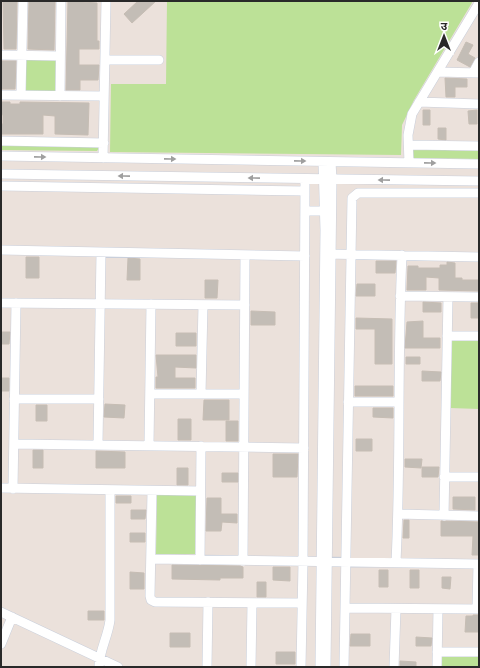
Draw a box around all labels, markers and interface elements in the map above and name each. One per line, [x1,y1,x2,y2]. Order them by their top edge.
north arrow [424,16,464,56]
text: उ [441,20,448,34]
one-way arrow [34,154,47,160]
one-way arrow [164,156,177,162]
one-way arrow [294,158,307,164]
one-way arrow [424,160,437,166]
one-way arrow [117,173,130,179]
one-way arrow [247,175,260,181]
one-way arrow [378,176,390,183]

